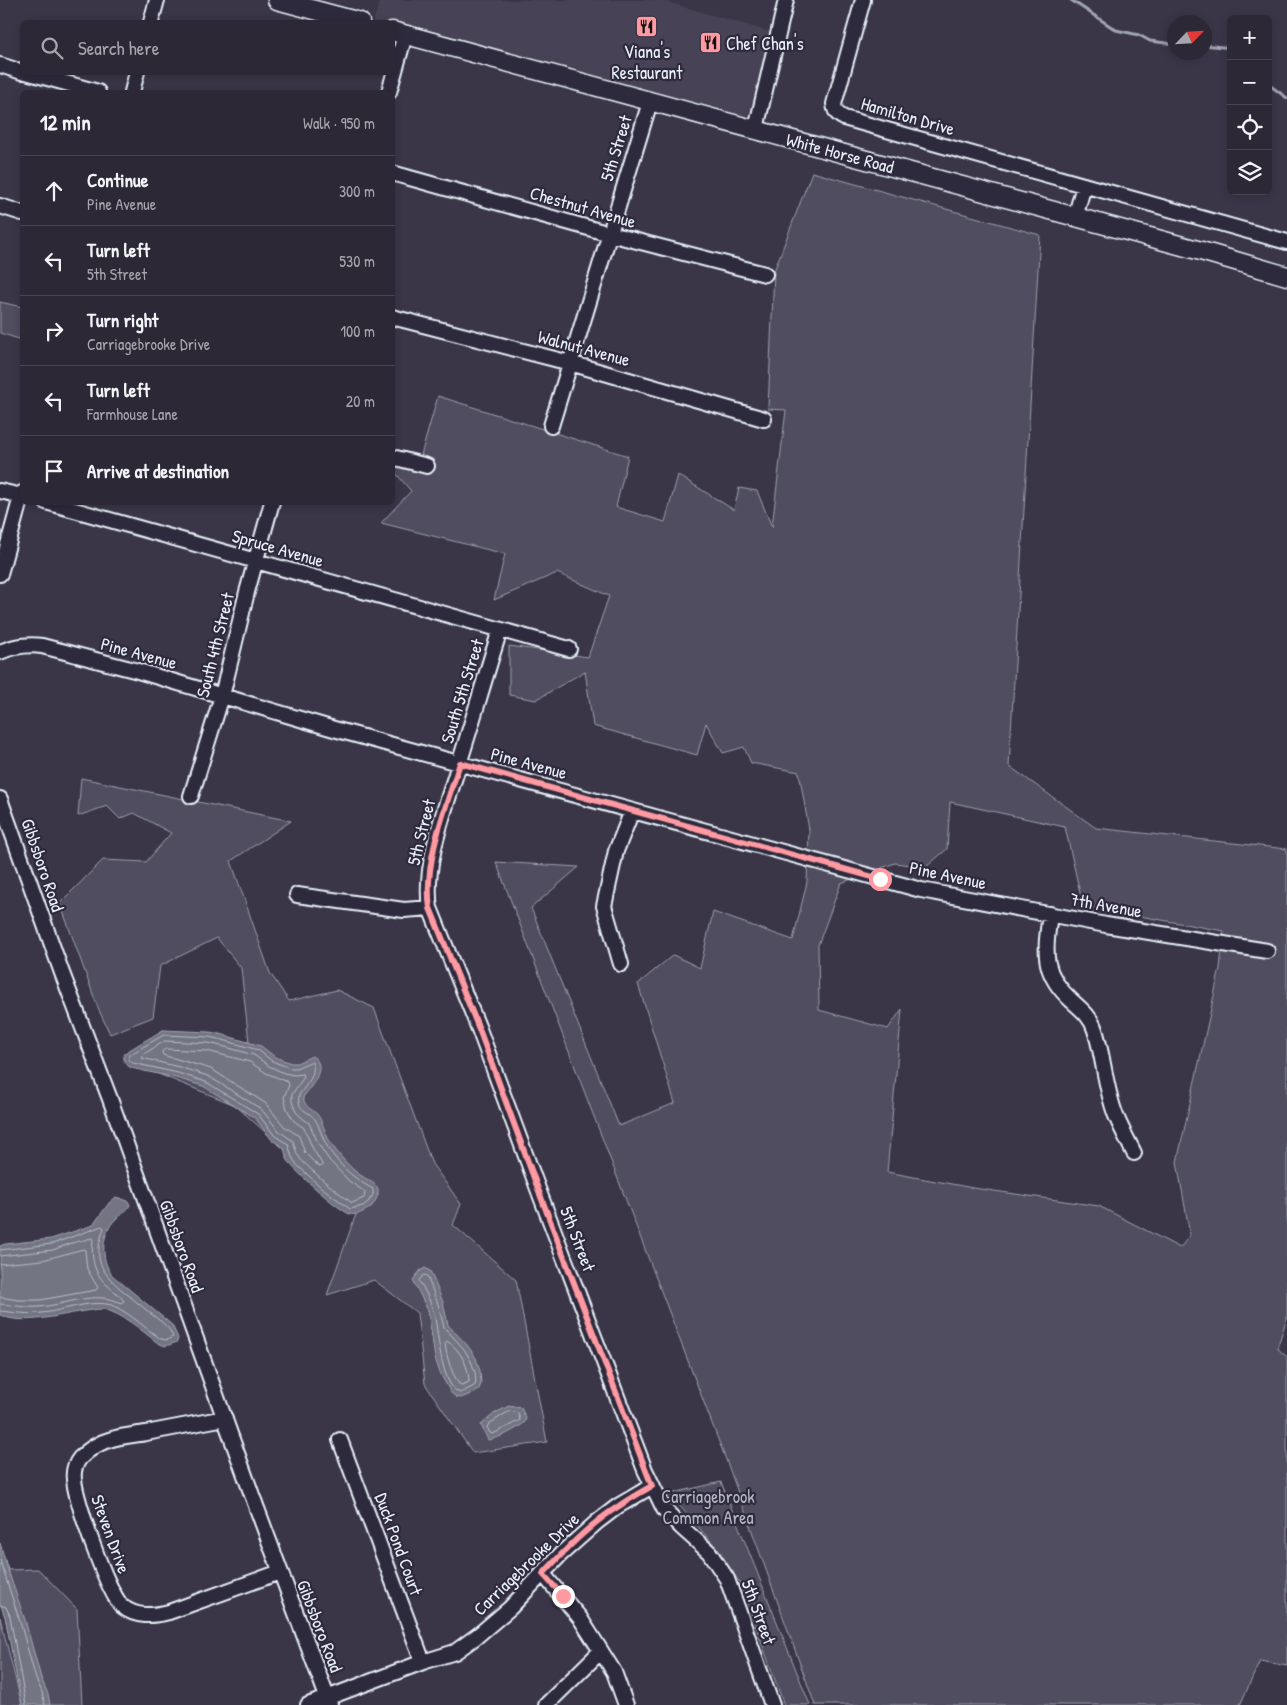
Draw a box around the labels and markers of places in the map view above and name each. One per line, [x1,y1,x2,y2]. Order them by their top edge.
restaurant icon: Viana's Restaurant [635,14,659,38]
restaurant icon: Chef Chan's [698,31,722,55]
place label: Chef Chan's [726,31,804,56]
place label: Viana's Restaurant [611,39,683,85]

